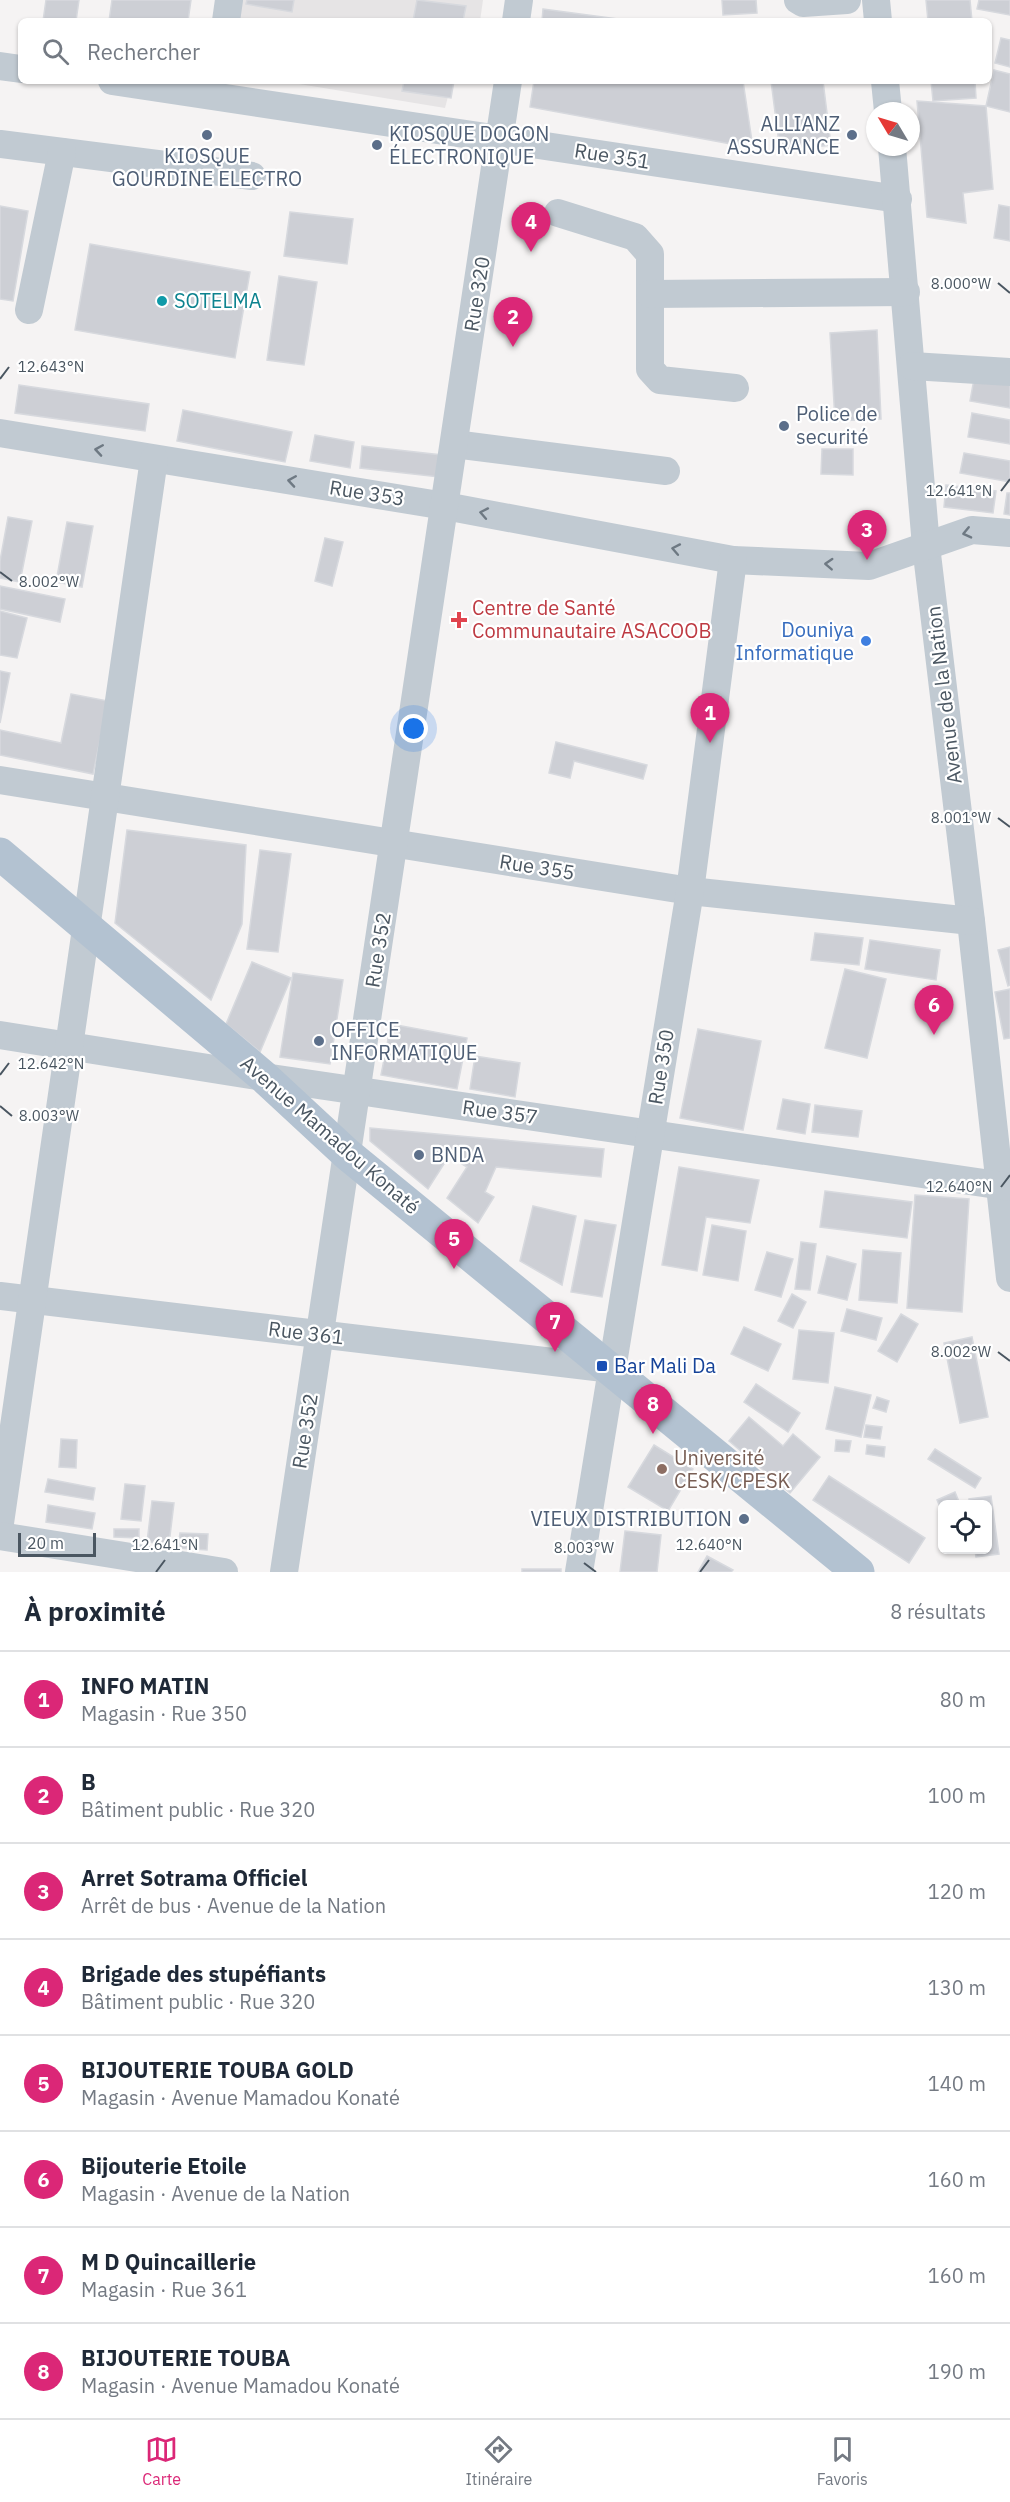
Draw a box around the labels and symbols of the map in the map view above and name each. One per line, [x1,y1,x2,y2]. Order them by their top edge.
north arrow [866,102,920,156]
place label: ALLIANZ ASSURANCE [727,110,840,160]
place label: KIOSQUE DOGON ÉLECTRONIQUE [389,120,549,170]
marker: KIOSQUE GOURDINE ELECTRO [200,128,214,142]
marker: ALLIANZ ASSURANCE [845,128,859,142]
street label: Rue 351 [572,136,652,175]
marker: KIOSQUE DOGON ÉLECTRONIQUE [370,138,384,152]
place label: KIOSQUE GOURDINE ELECTRO [112,142,302,192]
pin: 4 [512,202,550,252]
street label: Rue 320 [457,254,496,334]
text: 8.000°W [931,274,992,293]
place label: SOTELMA [174,287,262,314]
marker: SOTELMA [155,294,169,308]
pin: 2 [494,298,532,347]
text: 12.643°N [18,357,84,376]
place label: Police de securité [796,400,878,450]
marker: Police de securité [777,419,791,433]
one-way arrow [95,444,104,456]
street label: Rue 353 [327,473,407,512]
one-way arrow [287,475,297,488]
text: 12.641°N [926,481,992,500]
one-way arrow [479,507,489,520]
pin: 3 [848,510,886,560]
one-way arrow [962,526,972,539]
one-way arrow [671,543,681,556]
one-way arrow [825,558,834,571]
text: 8.002°W [19,572,80,591]
place label: Centre de Santé Communautaire ASACOOB [472,594,711,644]
street label: Avenue de la Nation [919,605,968,786]
marker: Centre de Santé Communautaire ASACOOB [450,611,468,629]
place label: Douniya Informatique [736,616,854,666]
marker: Douniya Informatique [859,634,873,648]
pin: 1 [690,694,730,743]
your location [399,714,428,743]
text: 8.001°W [931,808,992,827]
street label: Rue 355 [497,847,577,886]
street label: Rue 352 [358,910,397,990]
pin: 6 [914,986,954,1035]
place label: OFFICE INFORMATIQUE [331,1016,477,1066]
street label: Rue 350 [641,1027,680,1107]
marker: OFFICE INFORMATIQUE [312,1034,326,1048]
street label: Avenue Mamadou Konaté [235,1049,426,1220]
text: 12.642°N [18,1054,84,1073]
street label: Rue 357 [461,1093,540,1130]
text: 8.003°W [19,1106,80,1125]
place label: BNDA [431,1141,484,1168]
marker: BNDA [412,1148,426,1162]
text: 12.640°N [926,1177,992,1196]
pin: 5 [434,1220,474,1269]
pin: 7 [536,1302,574,1352]
street label: Rue 361 [267,1314,345,1351]
text: 8.002°W [931,1342,992,1361]
place label: Bar Mali Da [614,1352,716,1379]
marker: Bar Mali Da [595,1359,609,1373]
pin: 8 [634,1384,672,1434]
street label: Rue 352 [285,1391,324,1471]
place label: Université CESK/CPESK [674,1444,791,1494]
marker: Université CESK/CPESK [655,1462,669,1476]
place label: VIEUX DISTRIBUTION [530,1505,732,1532]
marker: VIEUX DISTRIBUTION [737,1512,751,1526]
scale bar [18,1530,96,1558]
text: 12.641°N [132,1535,198,1554]
text: 12.640°N [676,1535,742,1554]
text: 8.003°W [554,1538,615,1557]

